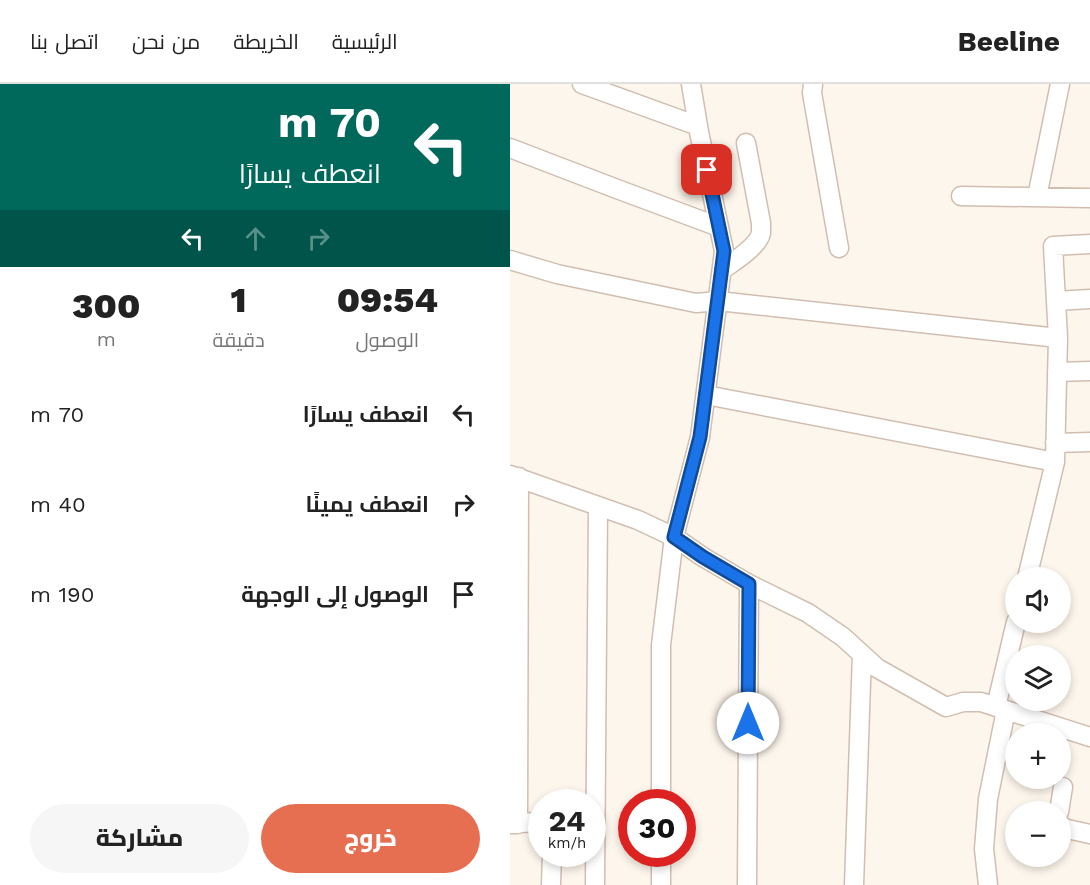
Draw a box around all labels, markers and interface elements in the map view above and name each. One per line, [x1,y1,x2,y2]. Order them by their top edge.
text: Beeline [958,25,1060,58]
text: اتصل بنا [30,29,99,54]
text: من نحن [132,29,200,54]
text: الخريطة [233,29,299,54]
text: الرئيسية [332,29,398,54]
text: 70 m [278,98,381,147]
icon: left [402,108,480,186]
pin [681,144,732,195]
icon: arrive [690,153,723,186]
text: انعطف يسارًا [239,158,381,190]
icon: left [176,222,209,255]
icon: ahead [239,222,272,255]
icon: right [302,222,335,255]
text: 1 [231,279,247,321]
text: 09:54 [337,279,438,321]
text: 300 [72,285,140,327]
text: m [97,327,116,351]
text: دقيقة [213,328,265,352]
text: الوصول [355,328,419,352]
icon: left [447,398,480,431]
text: 70 m [30,402,84,427]
text: انعطف يسارًا [303,402,429,427]
icon: right [447,488,480,521]
text: 40 m [30,492,86,517]
text: انعطف يمينًا [305,492,429,517]
map controls [1005,567,1071,867]
button: sound [1005,567,1071,633]
icon: arrive [447,578,480,611]
text: 190 m [30,582,94,607]
text: الوصول إلى الوجهة [241,582,429,607]
button: layers [1005,645,1071,711]
position arrow [716,691,780,755]
button: + [1005,723,1071,789]
speed limit sign: 30 [618,789,696,867]
button: − [1005,801,1071,867]
text: 24 [549,803,585,838]
button: مشاركة [30,804,249,873]
button: خروج [261,804,480,873]
text: km/h [548,834,586,852]

